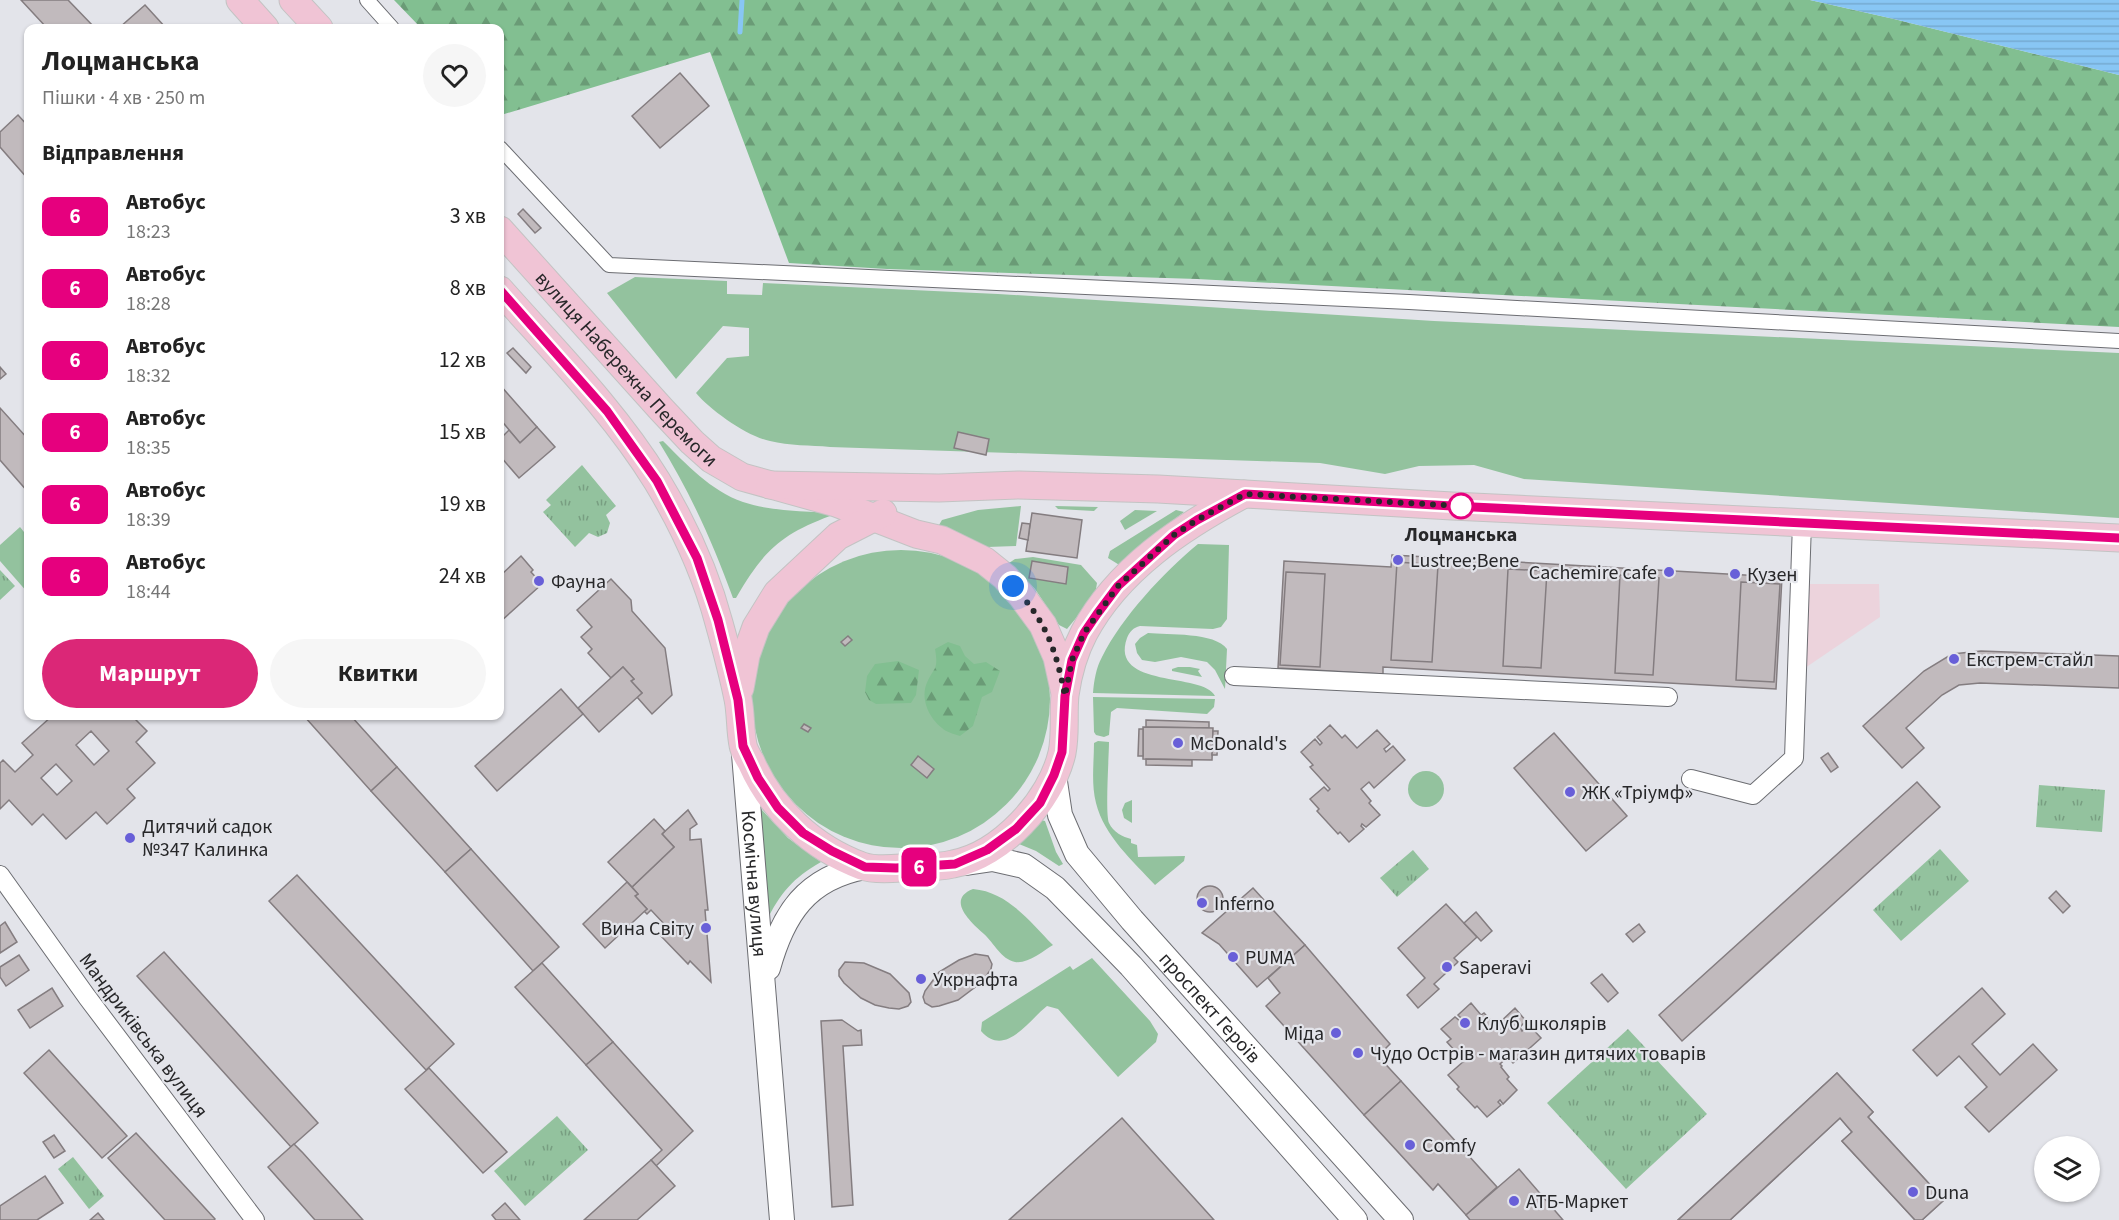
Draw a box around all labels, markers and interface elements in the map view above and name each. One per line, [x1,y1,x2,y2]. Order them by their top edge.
text: Лоцманська [42,41,200,81]
button: heart [423,44,486,107]
text: Пішки · 4 хв · 250 m [42,84,205,112]
text: Відправлення [42,137,184,169]
text: Автобус [126,186,206,218]
text: 3 хв [450,200,486,232]
text: 6 [69,201,81,231]
text: 18:23 [126,218,171,246]
text: Автобус [126,258,206,290]
street label: вулиця Набережна Перемоги [528,265,724,474]
text: 8 хв [450,272,486,304]
text: 6 [69,273,81,303]
text: 18:28 [126,290,171,318]
text: Автобус [126,330,206,362]
text: 12 хв [439,344,486,376]
text: 6 [69,345,81,375]
text: 18:32 [126,362,171,390]
text: Автобус [126,402,206,434]
text: 15 хв [439,416,486,448]
text: 6 [69,417,81,447]
text: 18:35 [126,434,171,462]
text: Автобус [126,474,206,506]
text: 19 хв [439,488,486,520]
text: 6 [69,489,81,519]
marker: Лоцманська [1448,493,1474,519]
text: 18:39 [126,506,171,534]
place label: Лоцманська [1404,521,1517,549]
text: Автобус [126,546,206,578]
place label: Lustree;Bene [1410,547,1519,575]
marker: Lustree;Bene [1391,553,1405,567]
place label: Cachemire cafe [1529,559,1657,587]
text: 24 хв [439,560,486,592]
text: 6 [69,561,81,591]
place label: Кузен [1747,561,1798,589]
marker: Cachemire cafe [1662,565,1676,579]
marker: Кузен [1728,567,1742,581]
place label: Фауна [551,568,606,596]
your location [998,571,1028,601]
marker: Фауна [532,574,546,588]
text: 18:44 [126,578,171,606]
button: Маршрут [42,639,258,708]
button: Квитки [270,639,486,708]
place label: Екстрем-стайл [1966,646,2094,674]
marker: Екстрем-стайл [1947,652,1961,666]
place label: McDonald's [1190,730,1287,758]
marker: McDonald's [1171,736,1185,750]
place label: ЖК «Тріумф» [1582,779,1693,807]
marker: ЖК «Тріумф» [1563,785,1577,799]
street label: Космічна вулиця [734,809,774,958]
place label: Дитячий садок №347 Калинка [142,813,272,864]
marker: Дитячий садок №347 Калинка [123,831,137,845]
line badge: 6 [900,848,938,886]
text: 6 [913,852,925,882]
place label: Inferno [1214,890,1274,918]
marker: Inferno [1195,896,1209,910]
place label: Вина Світу [601,915,695,943]
marker: Вина Світу [699,921,713,935]
place label: PUMA [1245,944,1295,972]
street label: проспект Героїв [1152,946,1267,1070]
street label: Мандриківська вулиця [72,948,214,1124]
marker: PUMA [1226,950,1240,964]
place label: Saperavi [1459,954,1532,982]
marker: Saperavi [1440,960,1454,974]
place label: Укрнафта [933,966,1018,994]
marker: Укрнафта [914,972,928,986]
place label: Клуб школярів [1477,1010,1606,1038]
marker: Клуб школярів [1458,1016,1472,1030]
place label: Міда [1284,1020,1324,1048]
marker: Міда [1329,1026,1343,1040]
place label: Чудо Острів - магазин дитячих товарів [1370,1040,1706,1068]
marker: Чудо Острів - магазин дитячих товарів [1351,1046,1365,1060]
place label: Comfy [1422,1132,1477,1160]
map controls [2034,1136,2100,1202]
button: layers [2034,1136,2100,1202]
marker: Comfy [1403,1138,1417,1152]
place label: Duna [1925,1179,1969,1207]
marker: Duna [1906,1185,1920,1199]
place label: АТБ-Маркет [1526,1188,1629,1216]
marker: АТБ-Маркет [1507,1194,1521,1208]

